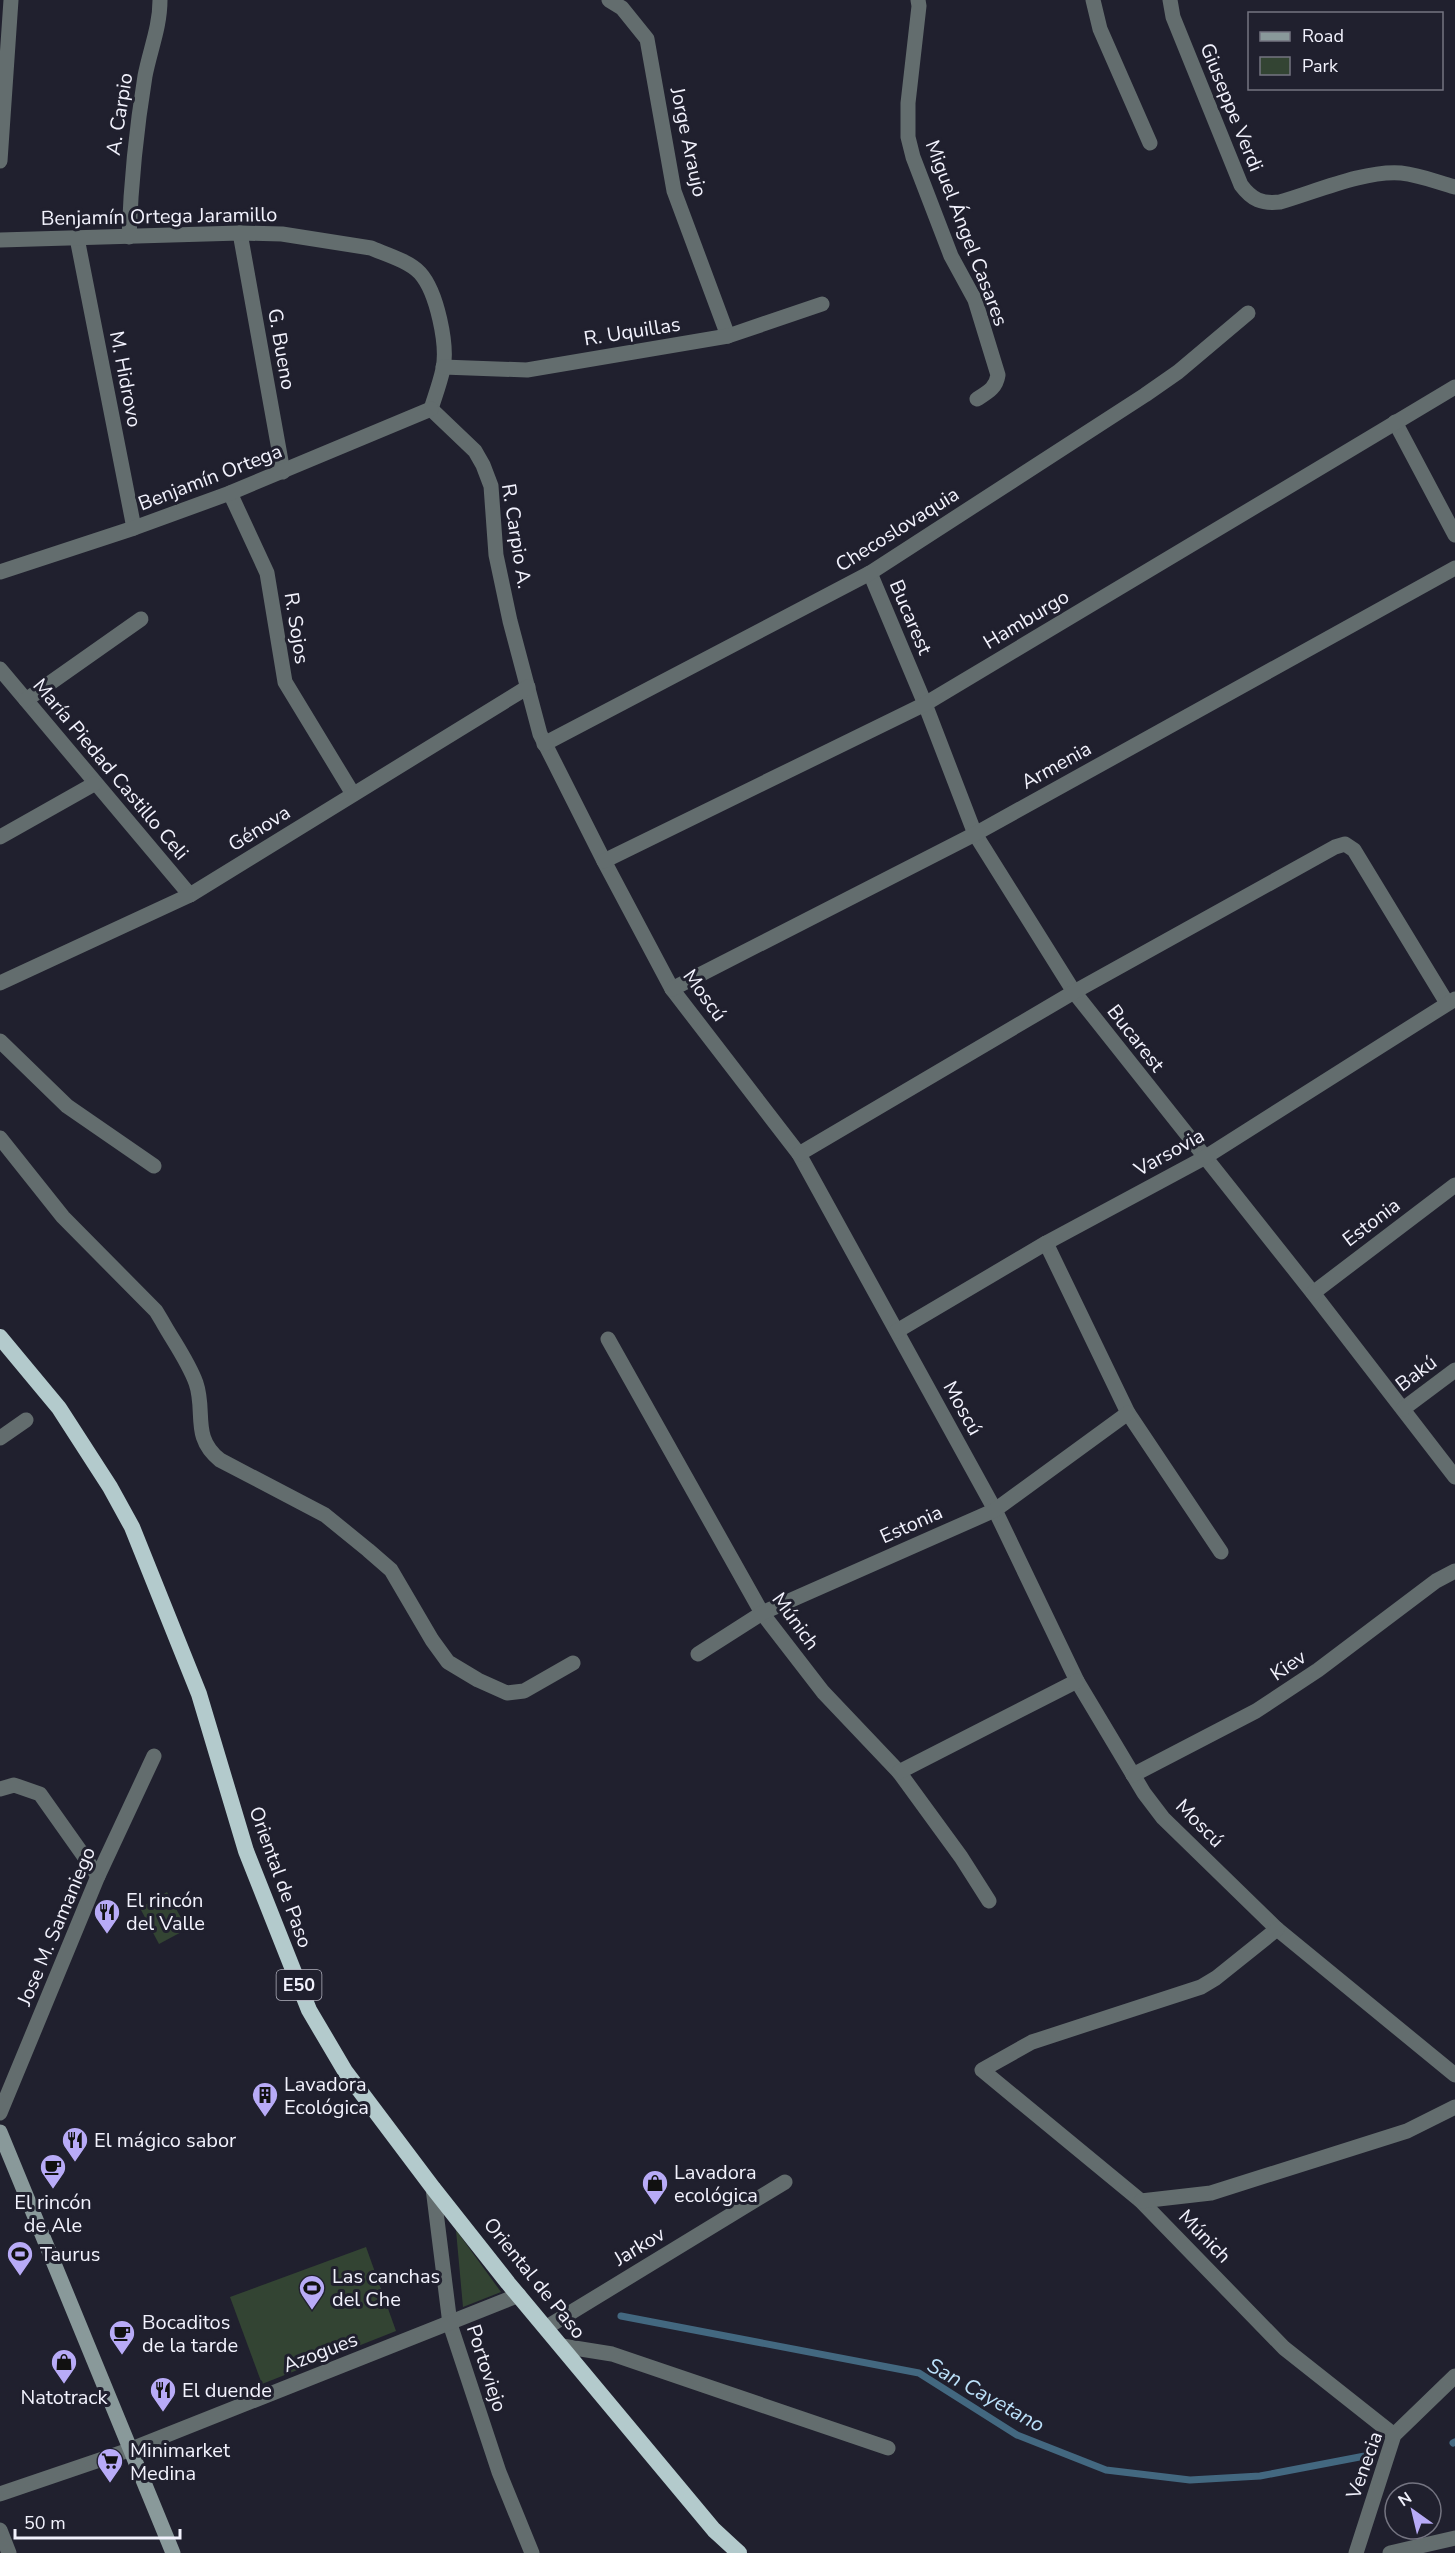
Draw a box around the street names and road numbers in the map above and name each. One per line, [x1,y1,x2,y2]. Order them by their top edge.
street label: Giuseppe Verdi [1193,39,1270,175]
street label: A. Carpio [100,71,139,157]
street label: Jorge Araujo [664,84,713,199]
street label: Miguel Ángel Casares [919,136,1014,330]
street label: Benjamín Ortega Jaramillo [41,201,277,232]
street label: G. Bueno [261,306,302,392]
street label: R. Uquillas [582,311,682,352]
street label: M. Hidrovo [103,329,148,430]
street label: Benjamín Ortega [134,438,286,517]
street label: Checoslovaquia [830,481,964,578]
street label: R. Carpio A. [495,482,538,591]
street label: Bucarest [883,576,939,660]
street label: Hamburgo [978,583,1074,656]
street label: R. Sojos [278,590,315,666]
street label: María Piedad Castillo Celi [27,673,195,866]
street label: Armenia [1016,735,1096,796]
street label: Génova [223,799,295,858]
street label: Moscú [677,964,733,1027]
street label: Bucarest [1101,999,1171,1078]
street label: Varsovia [1128,1122,1209,1183]
street label: Estonia [1337,1192,1406,1253]
street label: Bakú [1390,1349,1443,1398]
street label: Moscú [937,1376,989,1440]
street label: Estonia [876,1499,947,1550]
street label: Múnich [766,1587,826,1656]
street label: Kiev [1265,1643,1312,1687]
street label: Moscú [1169,1793,1230,1854]
street label: Oriental de Paso [242,1803,319,1952]
street label: Jose M. Samaniego [10,1843,102,2011]
road number: E50 [276,1970,322,2000]
street label: Múnich [1172,2204,1237,2269]
street label: Oriental de Paso [477,2212,592,2345]
street label: Jarkov [608,2220,670,2273]
street label: Portoviejo [460,2321,513,2415]
street label: Azogues [279,2326,361,2379]
street label: Venecia [1340,2428,1389,2503]

